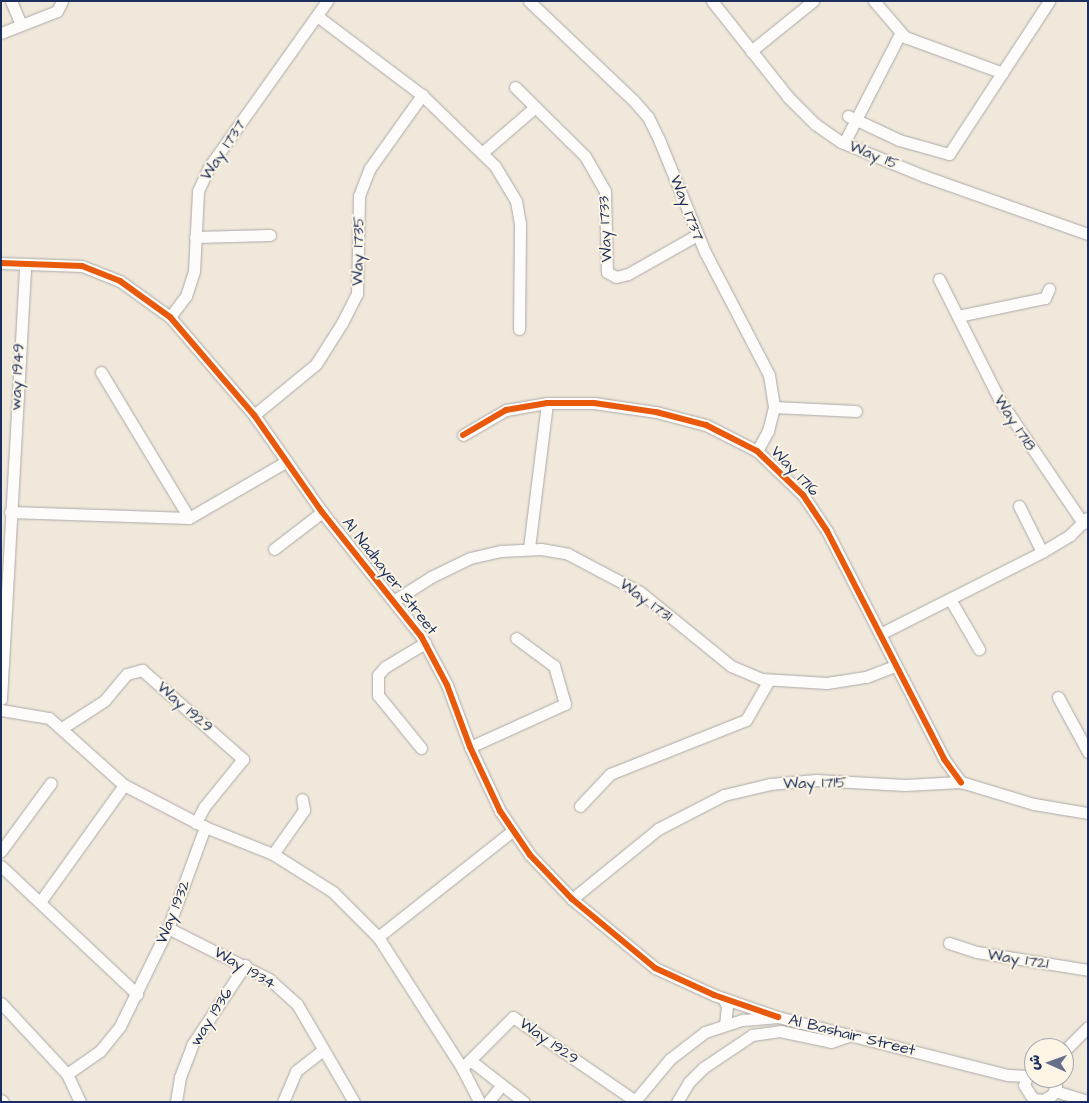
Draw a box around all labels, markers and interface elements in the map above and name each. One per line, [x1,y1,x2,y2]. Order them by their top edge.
street label: Way 1737 [196,116,250,184]
street label: Way 15 [846,136,902,174]
street label: Way 1737 [666,173,708,243]
street label: Way 1733 [594,195,616,263]
street label: Way 1735 [348,216,368,286]
street label: way 1949 [6,343,28,411]
street label: Way 1718 [990,391,1040,455]
street label: Way 1716 [766,442,824,500]
street label: Al Nadhayer Street [338,513,442,639]
street label: Way 1731 [616,574,676,626]
street label: Way 1929 [153,678,217,736]
street label: Way 1715 [783,773,847,793]
street label: Way 1932 [152,877,194,947]
street label: Way 1934 [211,943,279,993]
street label: Way 1721 [986,945,1050,973]
street label: way 1936 [185,984,237,1050]
street label: Al Bashair Street [787,1010,917,1060]
street label: Way 1929 [516,1014,582,1068]
north arrow [1024,1038,1074,1088]
text: ش [1025,1054,1045,1071]

